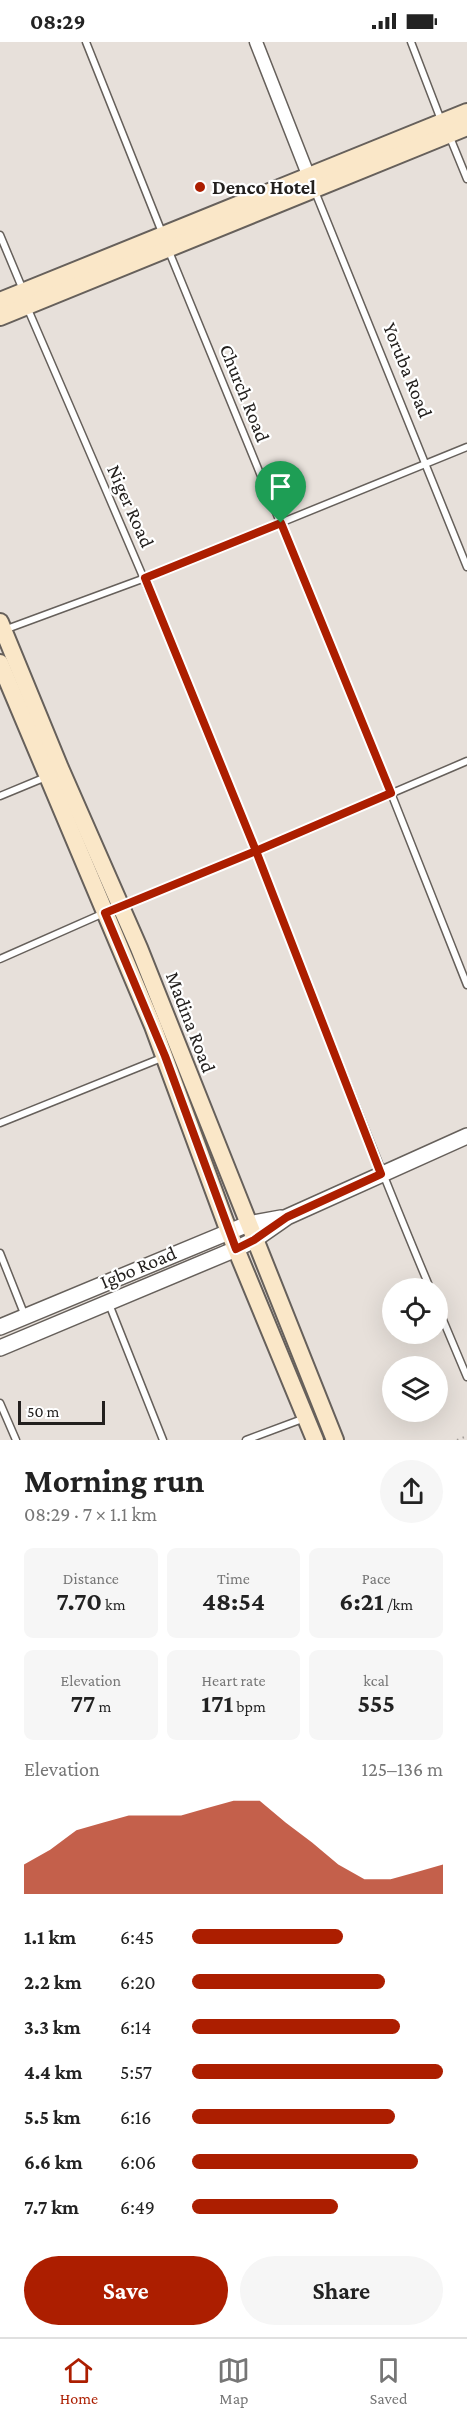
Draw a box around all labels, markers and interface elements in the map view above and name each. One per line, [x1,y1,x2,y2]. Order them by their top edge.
text: 08:29 [30,9,85,34]
place label: Denco Hotel [212,176,316,198]
marker: Denco Hotel [193,180,207,194]
street label: Yoruba Road [379,319,437,421]
street label: Church Road [215,341,275,445]
street label: Niger Road [102,461,159,552]
pin [255,461,306,523]
icon: arrive [264,470,297,503]
street label: Madina Road [162,969,220,1076]
street label: Igbo Road [97,1241,180,1294]
map controls [382,1278,448,1422]
button: locate [382,1278,448,1344]
button: layers [382,1356,448,1422]
scale bar [18,1398,105,1426]
text: 50 m [27,1403,59,1420]
button: share [380,1460,443,1523]
text: Morning run [24,1462,205,1499]
text: 08:29 · 7 × 1.1 km [24,1503,157,1525]
text: Distance [63,1570,119,1587]
text: Time [217,1570,250,1587]
text: Pace [362,1570,391,1587]
text: 7.70 [56,1587,102,1616]
text: 48:54 [202,1587,265,1616]
text: 6:21 [339,1587,384,1616]
text: km [102,1596,125,1613]
text: /km [384,1596,413,1613]
text: Elevation [61,1672,121,1689]
text: Heart rate [202,1672,265,1689]
text: kcal [363,1672,389,1689]
text: 77 [70,1689,95,1718]
text: 171 [201,1689,233,1718]
text: 555 [357,1689,395,1718]
text: m [95,1698,111,1715]
text: bpm [233,1698,266,1715]
text: Elevation [24,1758,100,1780]
text: 125–136 m [362,1758,443,1780]
text: 1.1 km [24,1926,76,1948]
text: 6:45 [120,1926,154,1948]
text: 2.2 km [24,1971,82,1993]
text: 6:20 [120,1971,156,1993]
text: 3.3 km [24,2016,81,2038]
text: 6:14 [120,2016,152,2038]
text: 4.4 km [24,2061,82,2083]
text: 5:57 [120,2061,152,2083]
text: 5.5 km [24,2106,81,2128]
text: 6:16 [120,2106,152,2128]
text: 6.6 km [24,2151,83,2173]
text: 6:06 [120,2151,156,2173]
text: 7.7 km [24,2196,79,2218]
text: 6:49 [120,2196,155,2218]
button: Save [24,2256,228,2325]
button: Share [240,2256,443,2325]
tab: Home [60,2354,98,2407]
tab: Map [217,2354,250,2407]
tab: Saved [370,2354,407,2407]

